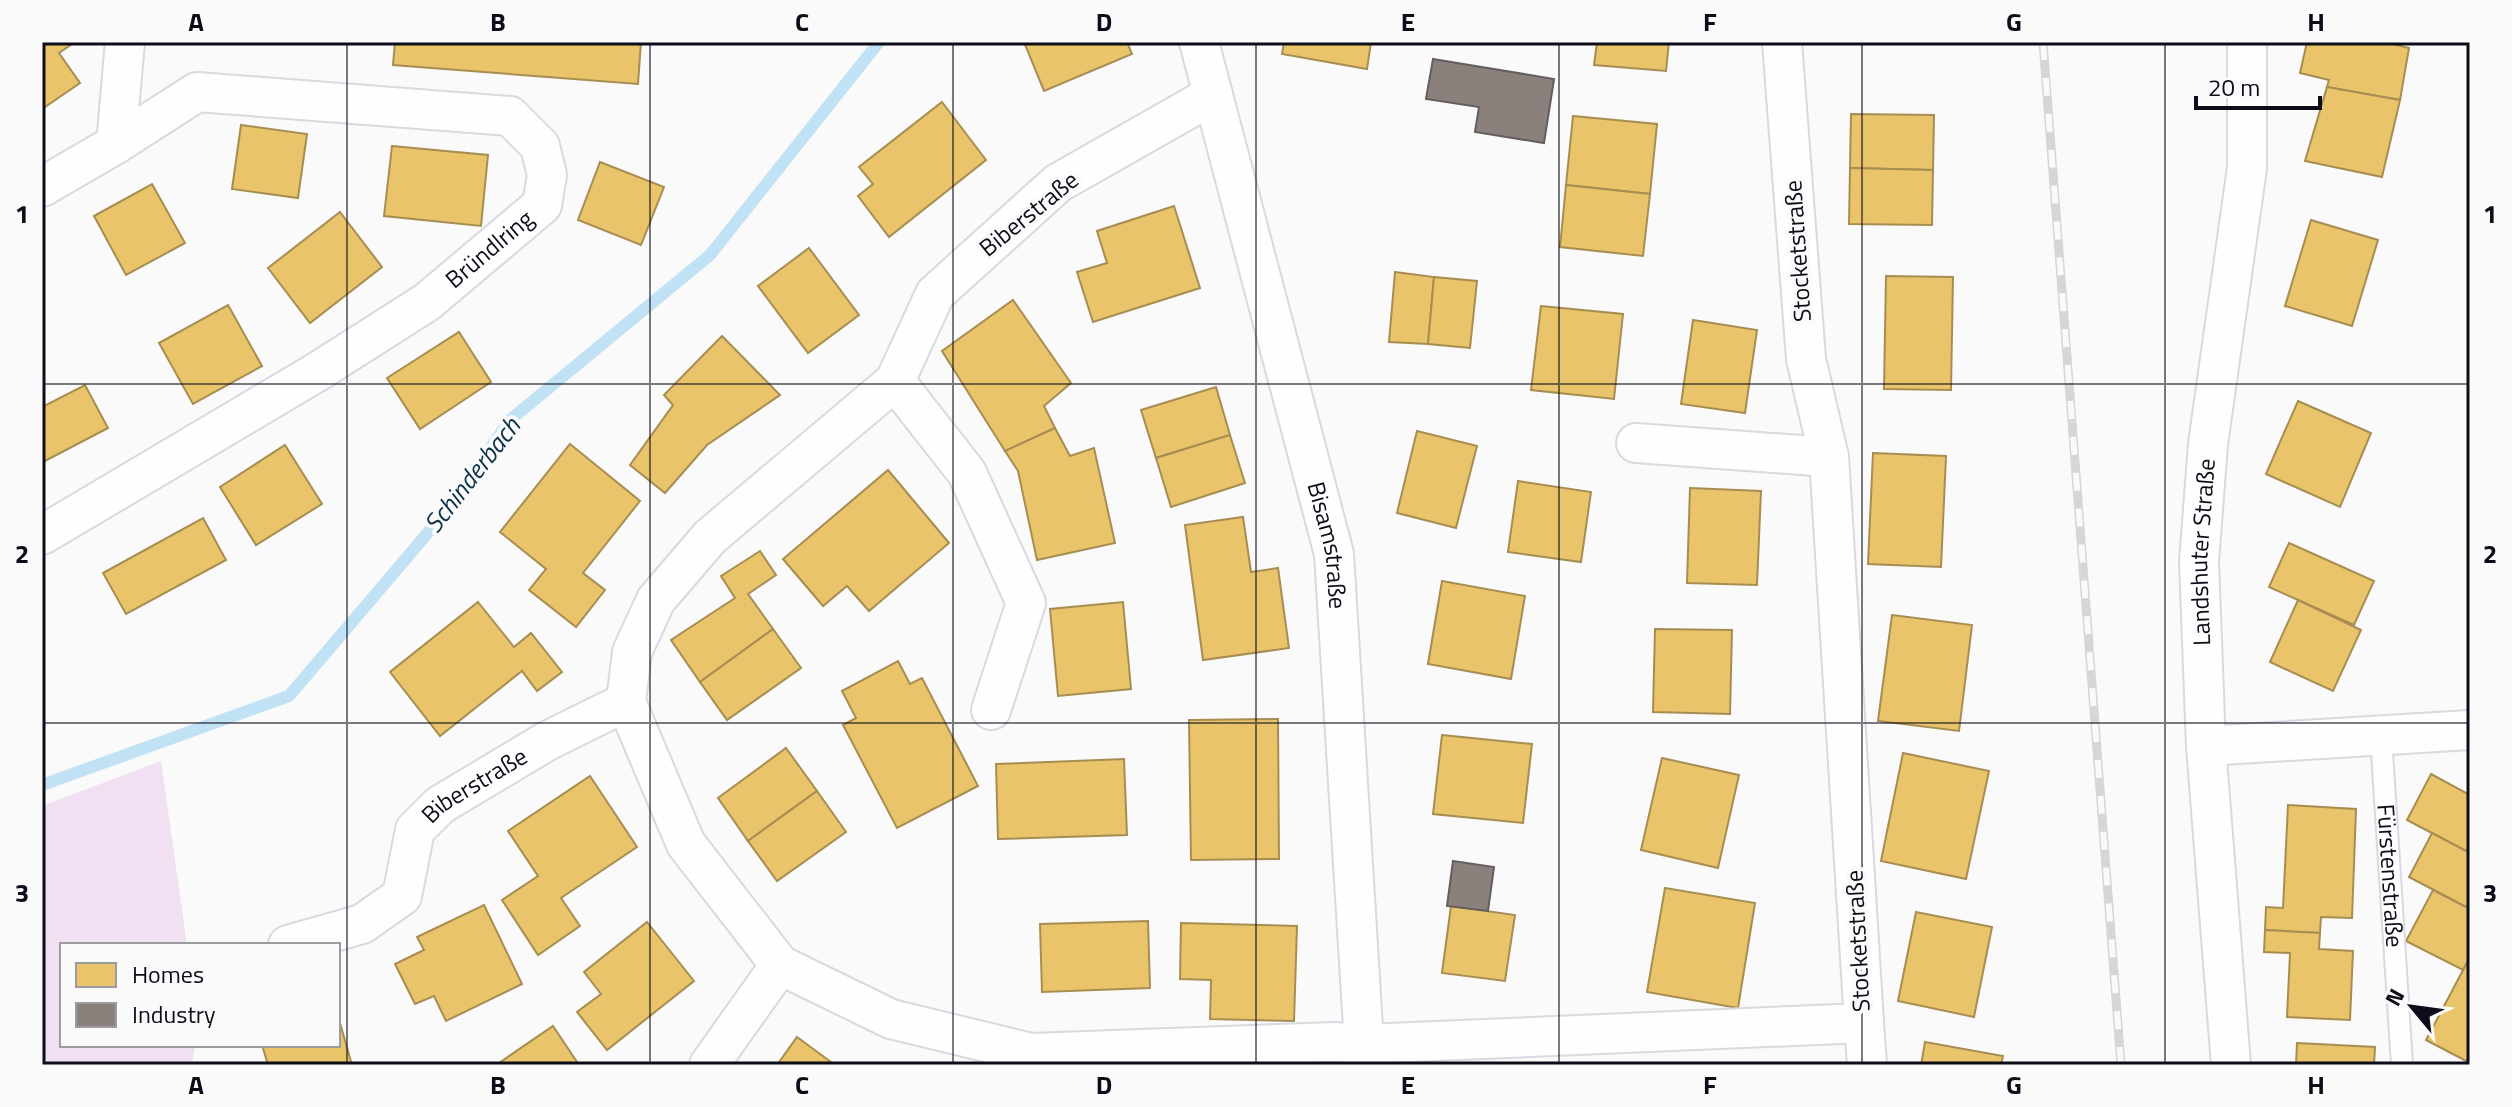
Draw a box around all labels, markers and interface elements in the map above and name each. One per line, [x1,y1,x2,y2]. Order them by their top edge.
text: A [188,2,204,41]
text: B [490,2,506,41]
text: C [795,2,809,41]
text: D [1096,2,1112,41]
text: E [1401,2,1415,41]
text: F [1703,2,1717,41]
text: G [2006,2,2022,41]
text: H [2307,2,2325,41]
scale bar [2196,60,2320,110]
text: 20 m [2208,69,2260,105]
street label: Biberstraße [971,162,1086,265]
street label: Stocketstraße [1774,179,1820,323]
text: 1 [15,194,29,233]
text: 1 [2483,194,2497,233]
street label: Bründlring [437,201,541,296]
water label: Schinderbach [414,408,530,541]
street label: Landshuter Straße [2180,457,2224,647]
street label: Bisamstraße [1299,478,1356,610]
text: 2 [15,534,29,573]
text: 2 [2483,534,2497,573]
street label: Biberstraße [413,738,534,831]
street label: Fürstenstraße [2368,803,2413,949]
street label: Stocketstraße [1835,869,1879,1013]
text: 3 [15,873,29,912]
text: 3 [2483,873,2497,912]
legend [60,943,340,1047]
text: Homes [132,956,204,992]
north arrow [2372,967,2452,1047]
text: N [2376,982,2413,1012]
text: Industry [132,996,216,1032]
text: A [188,1065,204,1104]
text: B [490,1065,506,1104]
text: C [795,1065,809,1104]
text: D [1096,1065,1112,1104]
text: E [1401,1065,1415,1104]
text: F [1703,1065,1717,1104]
text: G [2006,1065,2022,1104]
text: H [2307,1065,2325,1104]

